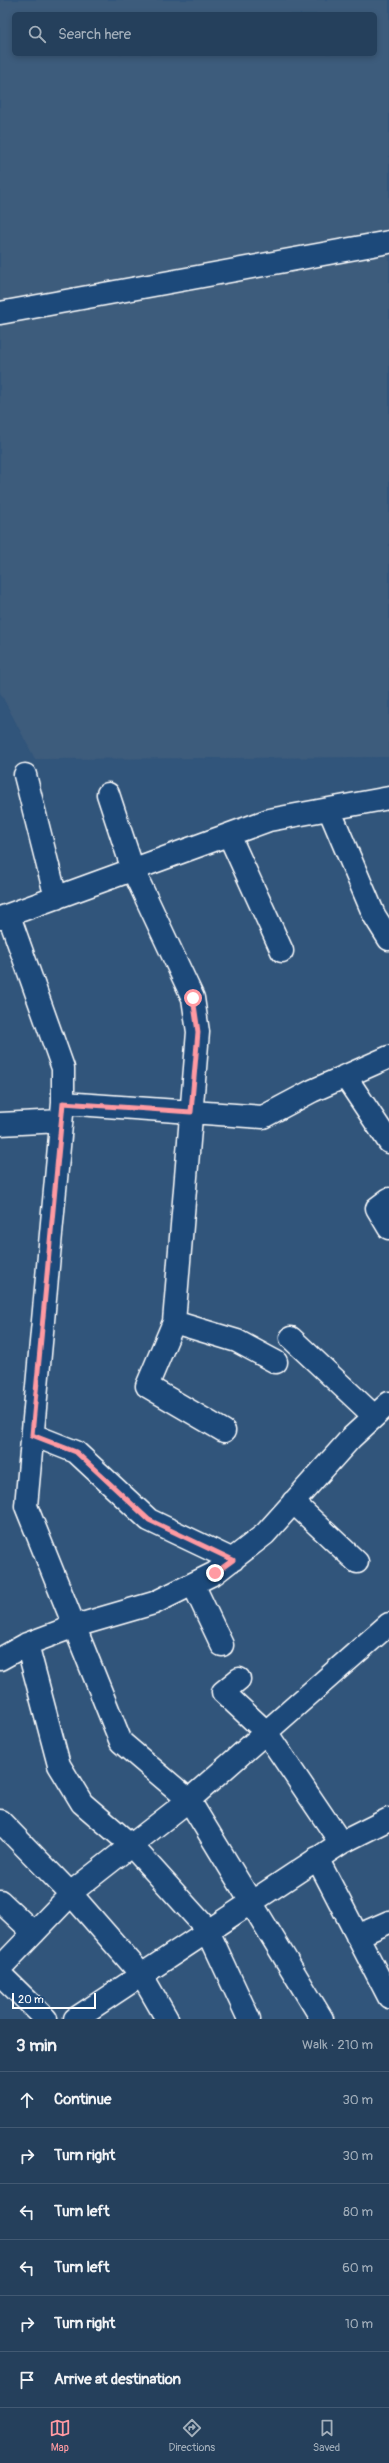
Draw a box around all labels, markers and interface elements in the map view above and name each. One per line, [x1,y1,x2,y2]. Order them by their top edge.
search box [12,12,377,56]
icon: search [26,23,48,45]
text: Search here [58,25,131,44]
route start [184,989,202,1007]
route end [206,1564,224,1582]
scale bar [12,1991,96,2010]
text: 20 m [18,1993,44,2006]
text: 3 min [16,2035,57,2056]
text: Walk · 210 m [302,2037,373,2053]
icon: ahead [16,2089,38,2111]
text: Continue [54,2090,112,2109]
text: 30 m [343,2092,373,2108]
icon: right [16,2145,38,2167]
text: Turn right [54,2146,115,2165]
text: 30 m [343,2148,373,2164]
icon: left [16,2201,38,2223]
text: Turn left [54,2202,110,2221]
text: 80 m [343,2204,373,2220]
icon: left [16,2257,38,2279]
text: Turn left [54,2258,110,2277]
text: 60 m [342,2260,373,2276]
icon: right [16,2313,38,2335]
text: Turn right [54,2314,115,2333]
text: 10 m [345,2316,373,2332]
icon: arrive [16,2369,38,2391]
text: Arrive at destination [54,2370,181,2389]
tab: Map [49,2417,71,2454]
tab: Directions [169,2417,215,2454]
tab: Saved [313,2417,340,2454]

